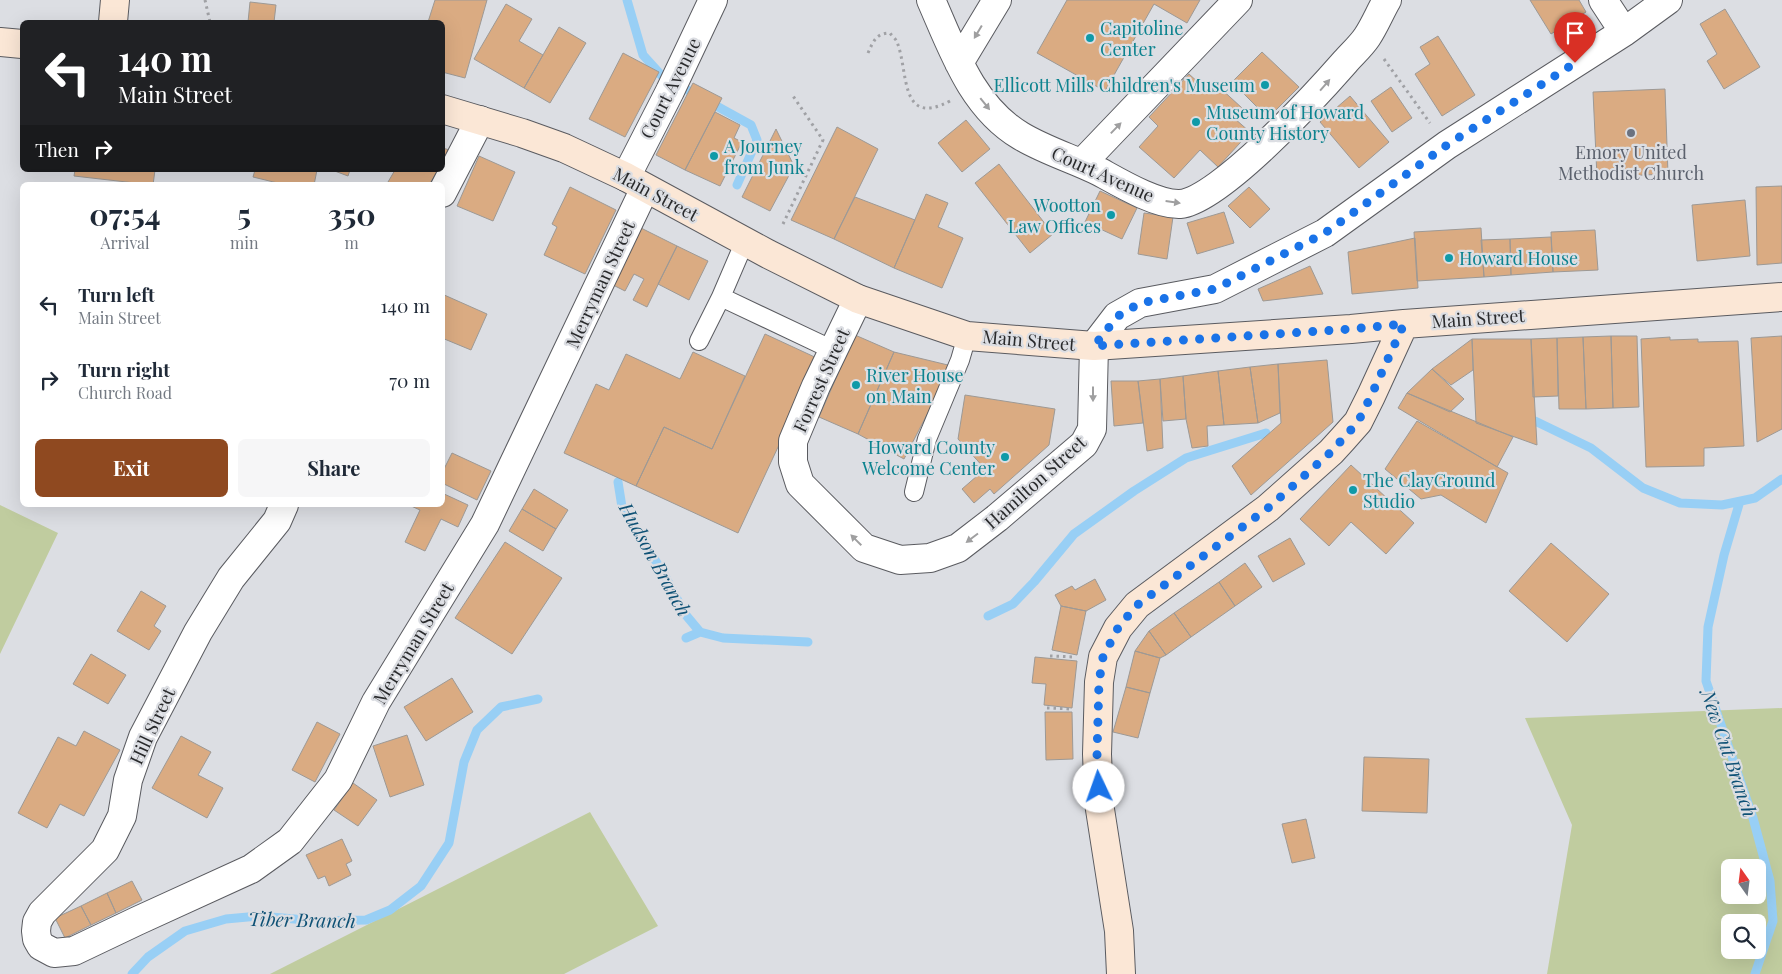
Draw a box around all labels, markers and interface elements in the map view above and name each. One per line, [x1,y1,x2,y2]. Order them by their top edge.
pin [1554,12,1596,63]
place label: Capitoline Center [1100,16,1183,61]
icon: arrive [1561,19,1589,47]
one-way arrow [973,25,982,38]
marker: Capitoline Center [1084,32,1096,44]
text: 140 m [118,34,212,81]
street label: Court Avenue [634,34,706,142]
icon: left [35,40,100,105]
place label: Ellicott Mills Children's Museum [994,73,1255,97]
one-way arrow [1320,78,1331,91]
text: Main Street [118,79,232,109]
marker: Ellicott Mills Children's Museum [1259,79,1271,91]
one-way arrow [979,97,990,110]
place label: Museum of Howard County History [1206,100,1365,145]
marker: Museum of Howard County History [1190,116,1202,128]
one-way arrow [1110,122,1122,134]
marker: Emory United Methodist Church [1625,127,1637,139]
place label: A Journey from Junk [723,134,805,179]
icon: right [89,135,117,163]
text: Then [35,136,79,162]
place label: Emory United Methodist Church [1558,140,1704,185]
street label: Court Avenue [1048,141,1158,207]
marker: A Journey from Junk [708,150,720,162]
street label: Main Street [609,161,703,227]
place label: Wootton Law Offices [1008,193,1101,238]
text: 07:54 [89,194,161,234]
text: 5 [237,194,251,234]
text: 350 [328,194,376,234]
one-way arrow [1165,198,1181,206]
marker: Wootton Law Offices [1105,209,1117,221]
street label: Merryman Street [560,216,640,352]
text: Arrival [100,232,150,253]
text: min [230,232,258,253]
text: m [345,232,359,253]
place label: Howard House [1459,246,1578,270]
marker: Howard House [1443,252,1455,264]
text: Turn left [78,281,155,307]
icon: left [35,291,63,319]
text: 140 m [381,292,430,318]
street label: Main Street [1431,303,1526,333]
text: Main Street [78,307,161,328]
street label: Forrest Street [787,324,855,436]
street label: Main Street [981,324,1077,356]
text: Turn right [78,356,170,382]
place label: River House on Main [866,363,964,408]
icon: right [35,366,63,394]
text: 70 m [389,367,430,393]
marker: River House on Main [850,379,862,391]
text: Church Road [78,382,172,403]
one-way arrow [1089,387,1097,403]
street label: Hamilton Street [979,430,1091,534]
place label: Howard County Welcome Center [861,435,995,480]
button: Exit [35,439,228,497]
button: Share [238,439,430,497]
marker: Howard County Welcome Center [999,451,1011,463]
place label: The ClayGround Studio [1363,468,1496,513]
marker: The ClayGround Studio [1347,484,1359,496]
water label: Hudson Branch [613,496,698,621]
one-way arrow [966,532,979,543]
one-way arrow [851,534,863,546]
street label: Merryman Street [367,577,459,708]
street label: Hill Street [124,683,180,768]
water label: New Cut Branch [1695,684,1764,820]
position arrow [1072,760,1124,812]
north arrow [1721,859,1766,904]
map controls [1721,859,1766,959]
water label: Tiber Branch [248,905,356,933]
button: search [1721,914,1766,959]

